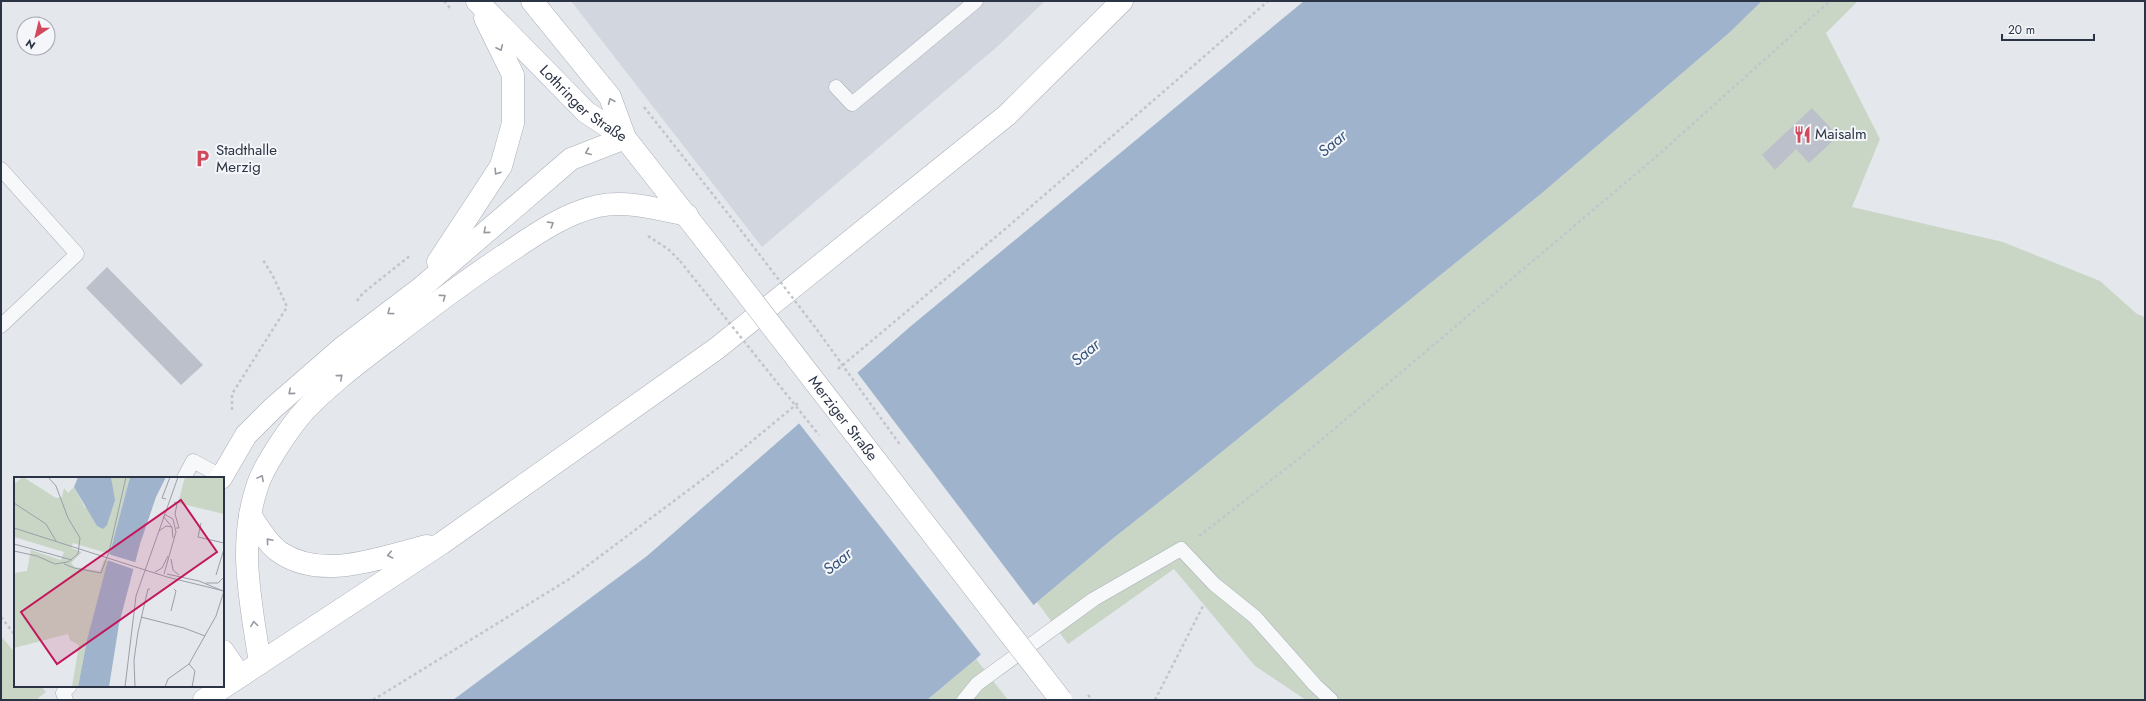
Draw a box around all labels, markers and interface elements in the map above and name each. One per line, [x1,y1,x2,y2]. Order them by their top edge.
north arrow [16,16,56,56]
scale bar [2002,16,2094,42]
text: 20 m [2008,21,2035,39]
text: N [22,35,38,53]
one-way arrow [495,43,503,51]
street label: Lothringer Straße [534,60,632,148]
one-way arrow [608,98,616,105]
water label: Saar [1313,123,1353,162]
place label: Maisalm [1815,123,1867,145]
restaurant icon: Maisalm [1792,124,1812,144]
place label: Stadthalle Merzig [216,139,277,178]
one-way arrow [585,148,592,156]
parking icon: Stadthalle Merzig [193,149,213,169]
one-way arrow [494,168,502,175]
one-way arrow [547,222,554,229]
one-way arrow [483,227,491,234]
one-way arrow [439,295,446,302]
one-way arrow [387,307,394,314]
water label: Saar [1066,332,1106,371]
street label: Merziger Straße [803,371,883,466]
one-way arrow [336,374,343,381]
one-way arrow [289,388,296,395]
one-way arrow [256,475,264,482]
inset map [14,477,224,687]
one-way arrow [267,538,274,546]
water label: Saar [818,541,858,580]
one-way arrow [387,550,393,558]
one-way arrow [250,621,259,627]

